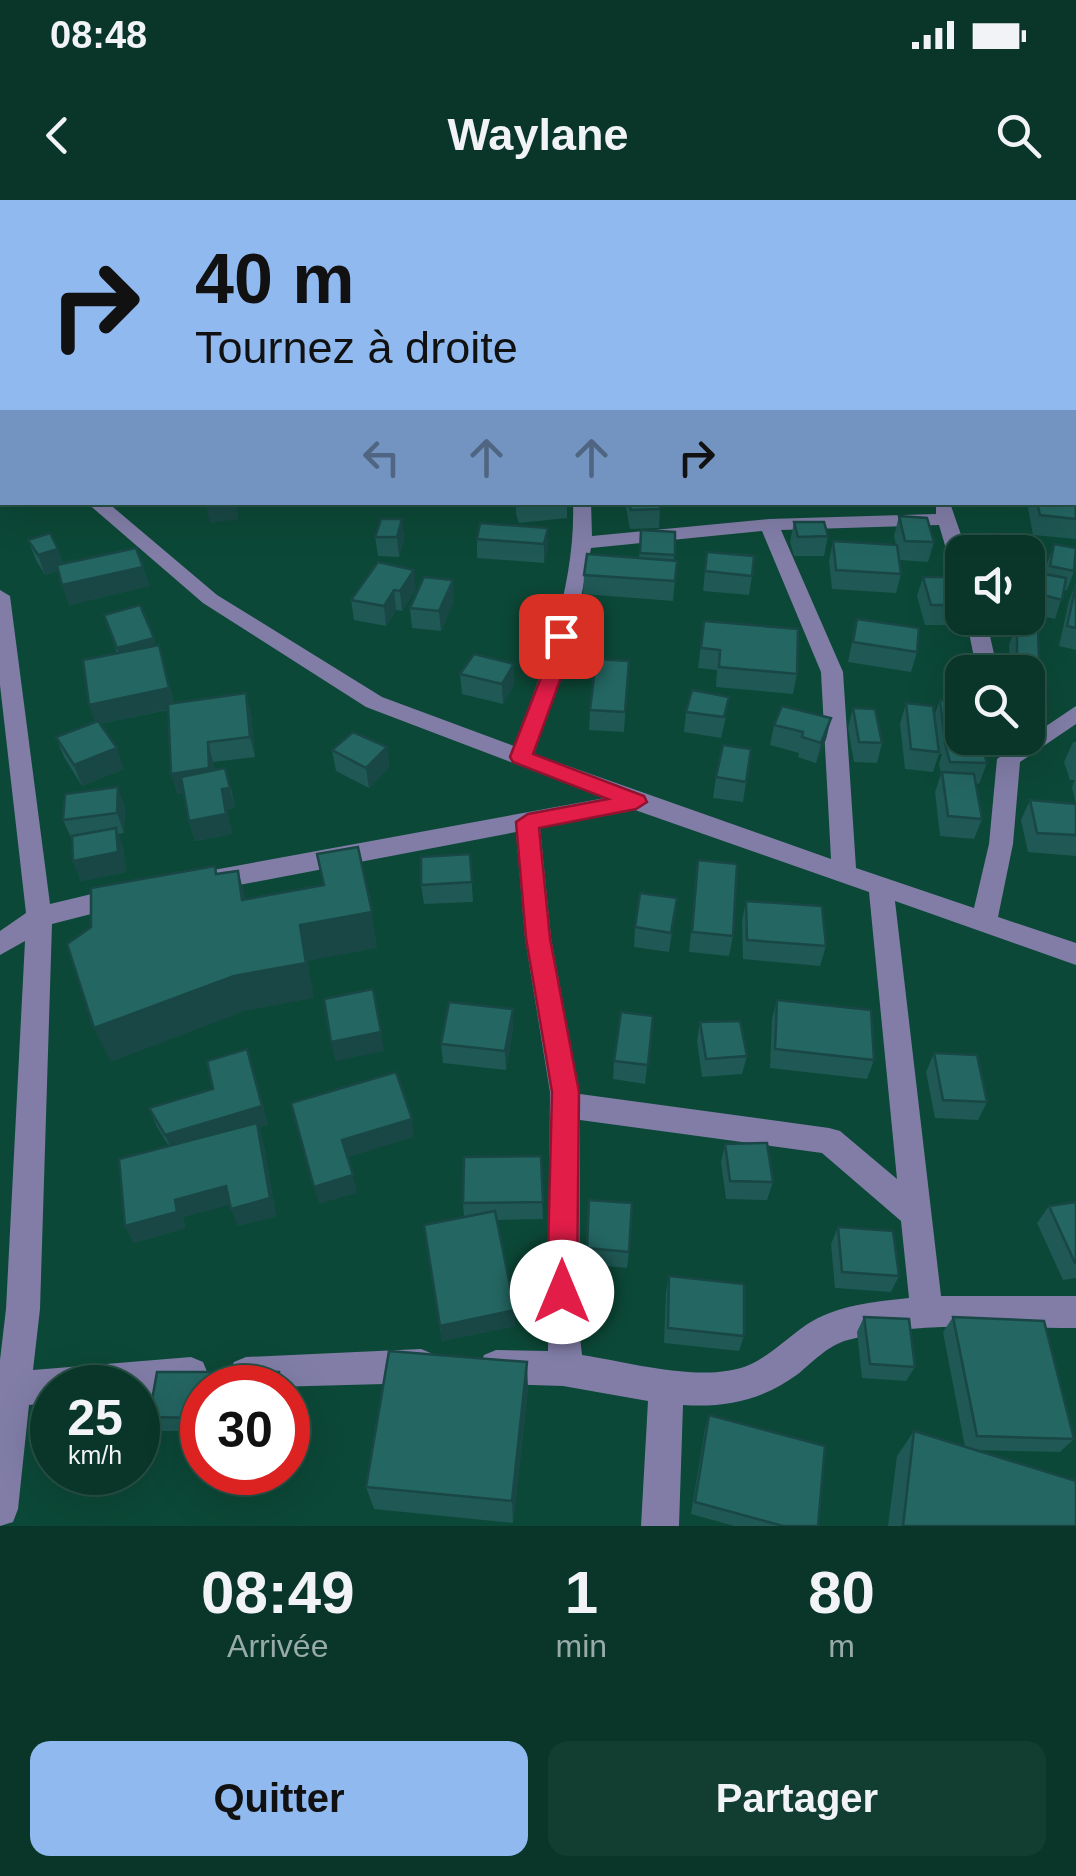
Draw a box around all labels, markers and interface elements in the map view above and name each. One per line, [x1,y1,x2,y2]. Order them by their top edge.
text: 08:48 [50,14,147,56]
icon: back [30,108,85,163]
icon: search [991,108,1046,163]
text: Waylane [448,109,628,160]
icon: right [30,240,160,370]
text: 40 m [195,240,355,318]
text: Tournez à droite [195,322,518,373]
icon: left [354,430,409,485]
icon: ahead [459,430,514,485]
icon: ahead [564,430,619,485]
icon: right [669,430,724,485]
map controls [945,535,1045,755]
button: sound [945,535,1045,635]
pin [519,594,604,679]
icon: arrive [534,609,589,664]
button: search [945,655,1045,755]
position arrow [510,1240,614,1344]
speed limit sign: 30 [180,1365,310,1495]
text: 25 [67,1390,123,1446]
text: km/h [68,1441,122,1469]
text: 08:49 [201,1559,355,1626]
text: 1 [565,1559,598,1626]
text: 80 [808,1559,875,1626]
text: Arrivée [227,1628,328,1664]
text: min [556,1628,607,1664]
text: m [828,1628,855,1664]
button: Quitter [30,1741,528,1856]
button: Partager [548,1741,1046,1856]

